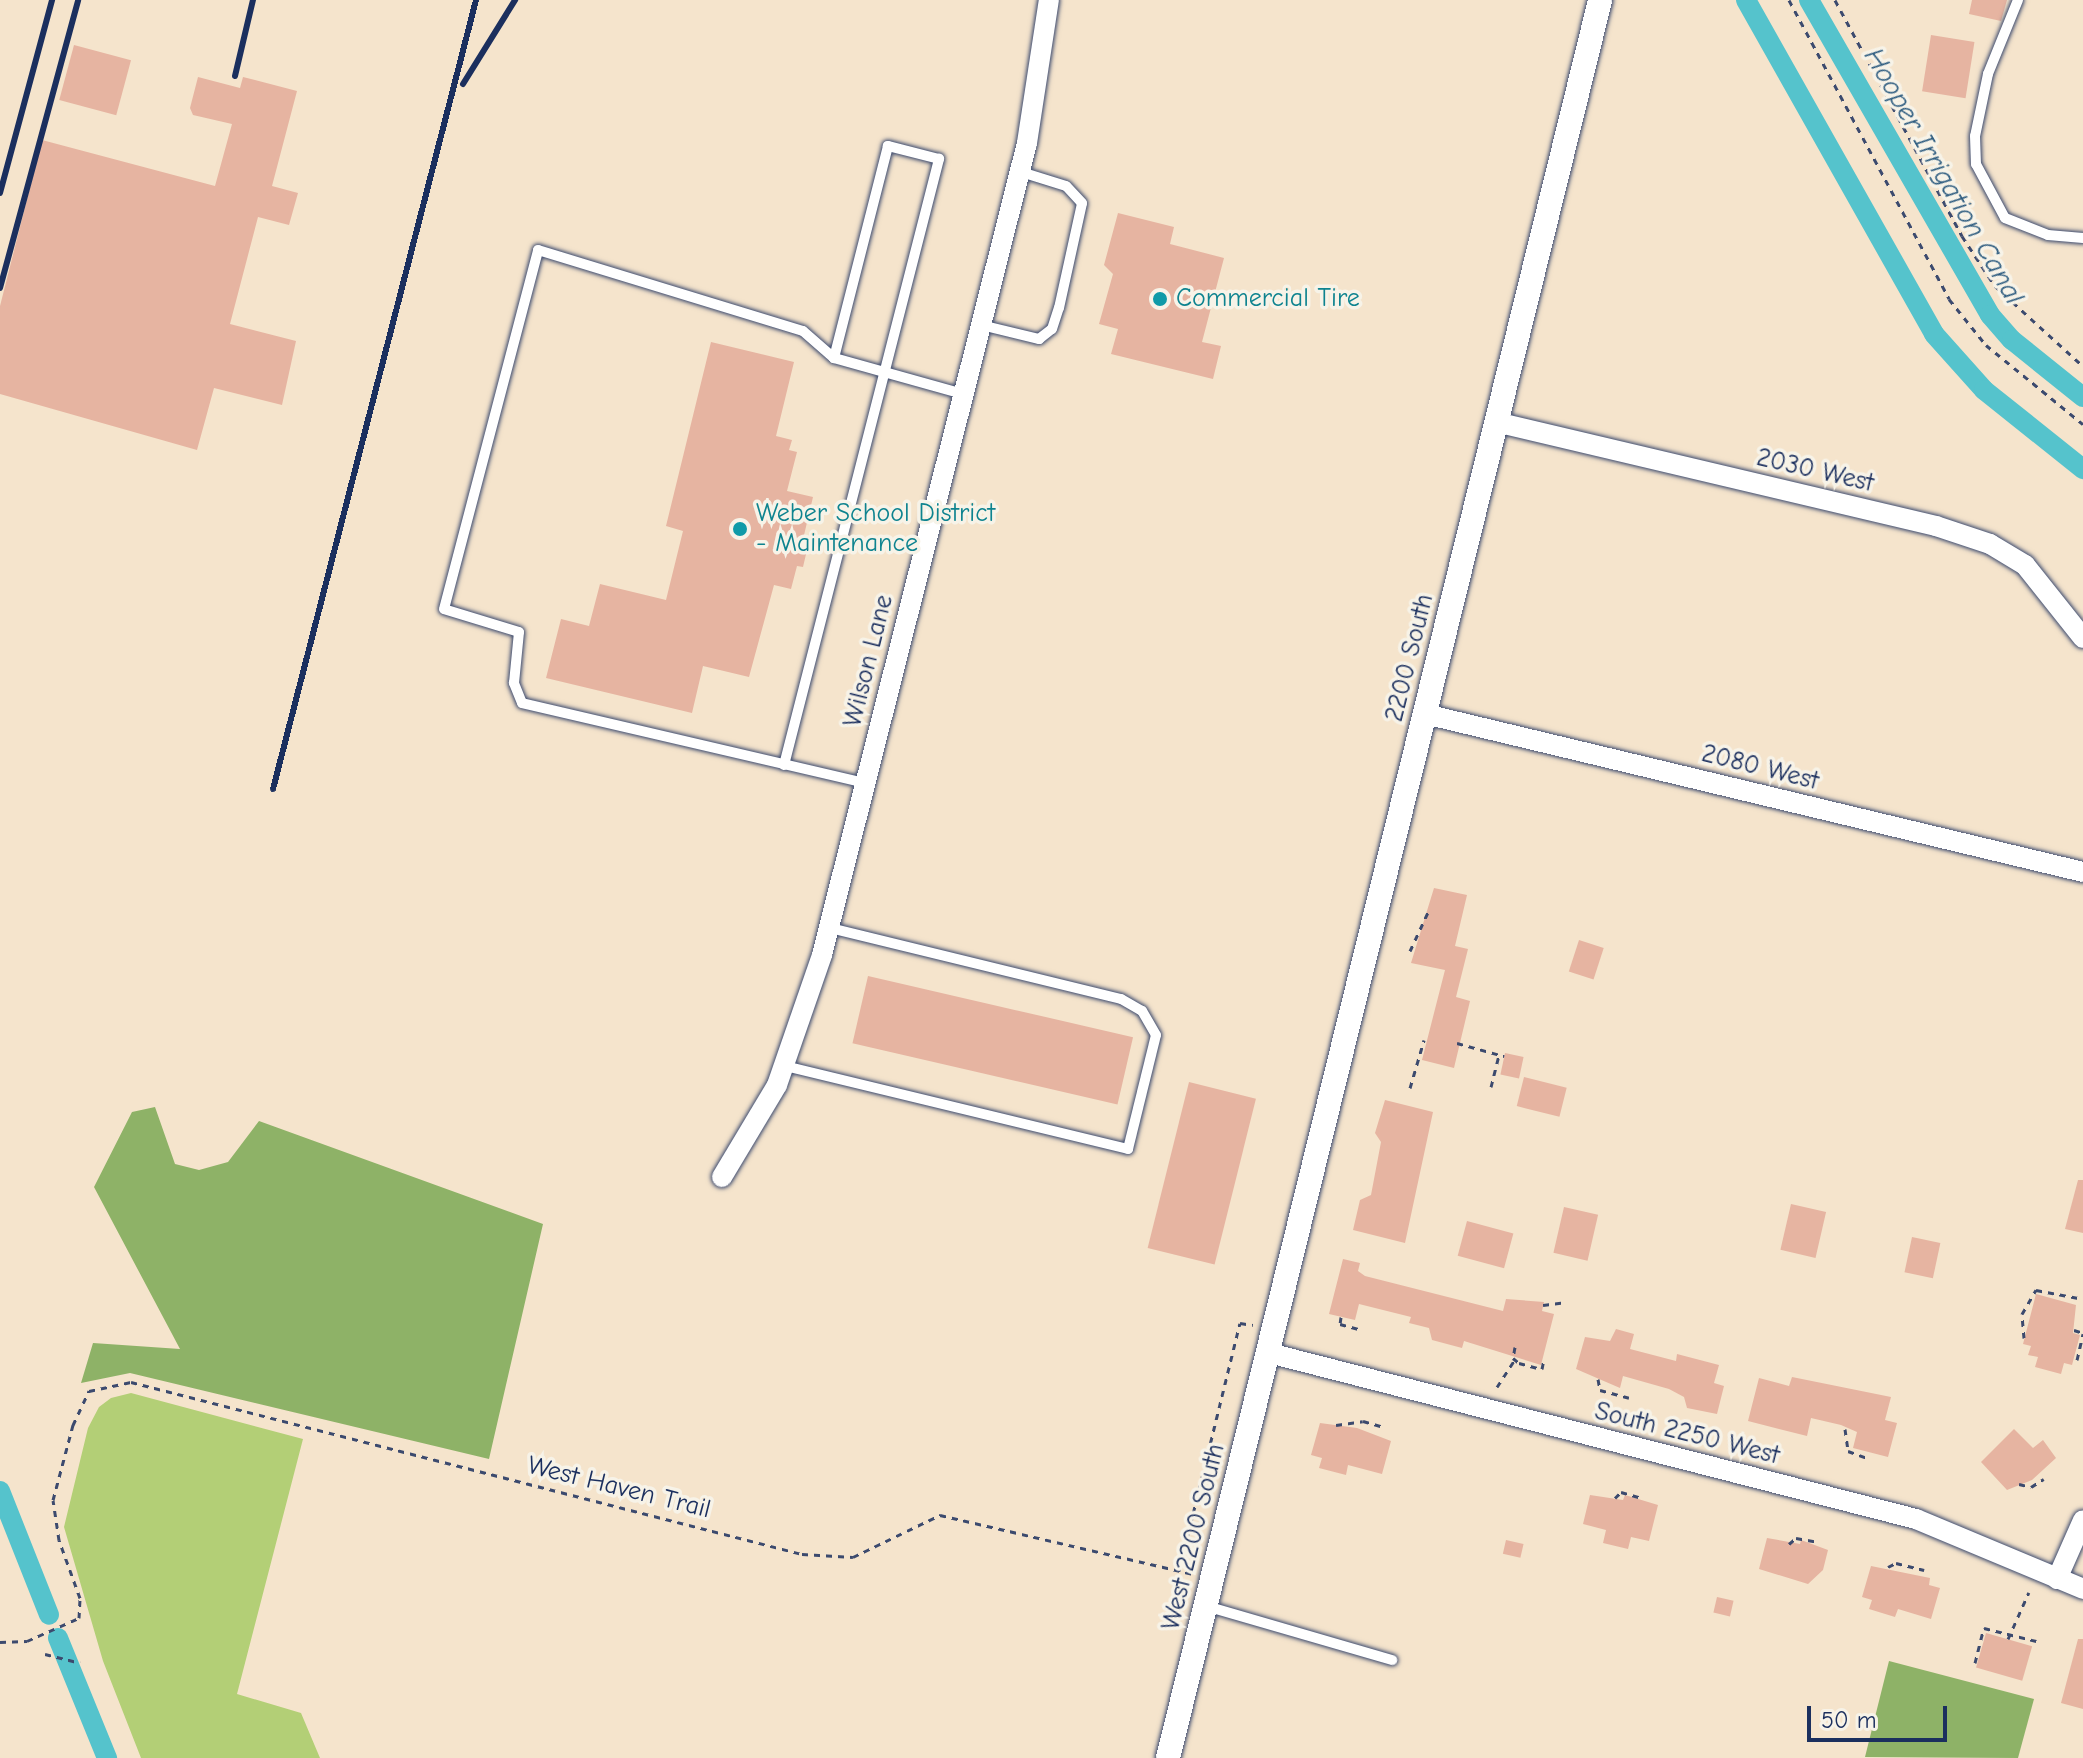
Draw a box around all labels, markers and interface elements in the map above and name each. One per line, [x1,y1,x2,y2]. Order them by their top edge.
water label: Hooper Irrigation Canal [1857,42,2031,310]
place label: Commercial Tire [1176,283,1360,315]
marker: Commercial Tire [1151,290,1169,308]
street label: 2030 West [1753,442,1877,500]
place label: Weber School District - Maintenance [756,498,995,560]
marker: Weber School District - Maintenance [731,520,749,538]
street label: 2200 South [1379,591,1441,725]
street label: Wilson Lane [838,592,900,730]
street label: 2080 West [1698,738,1822,798]
street label: South 2250 West [1591,1396,1783,1472]
street label: West 2200 South [1156,1441,1232,1633]
street label: West Haven Trail [524,1450,714,1526]
scale bar [1811,1690,1951,1740]
text: 50 m [1821,1706,1877,1734]

